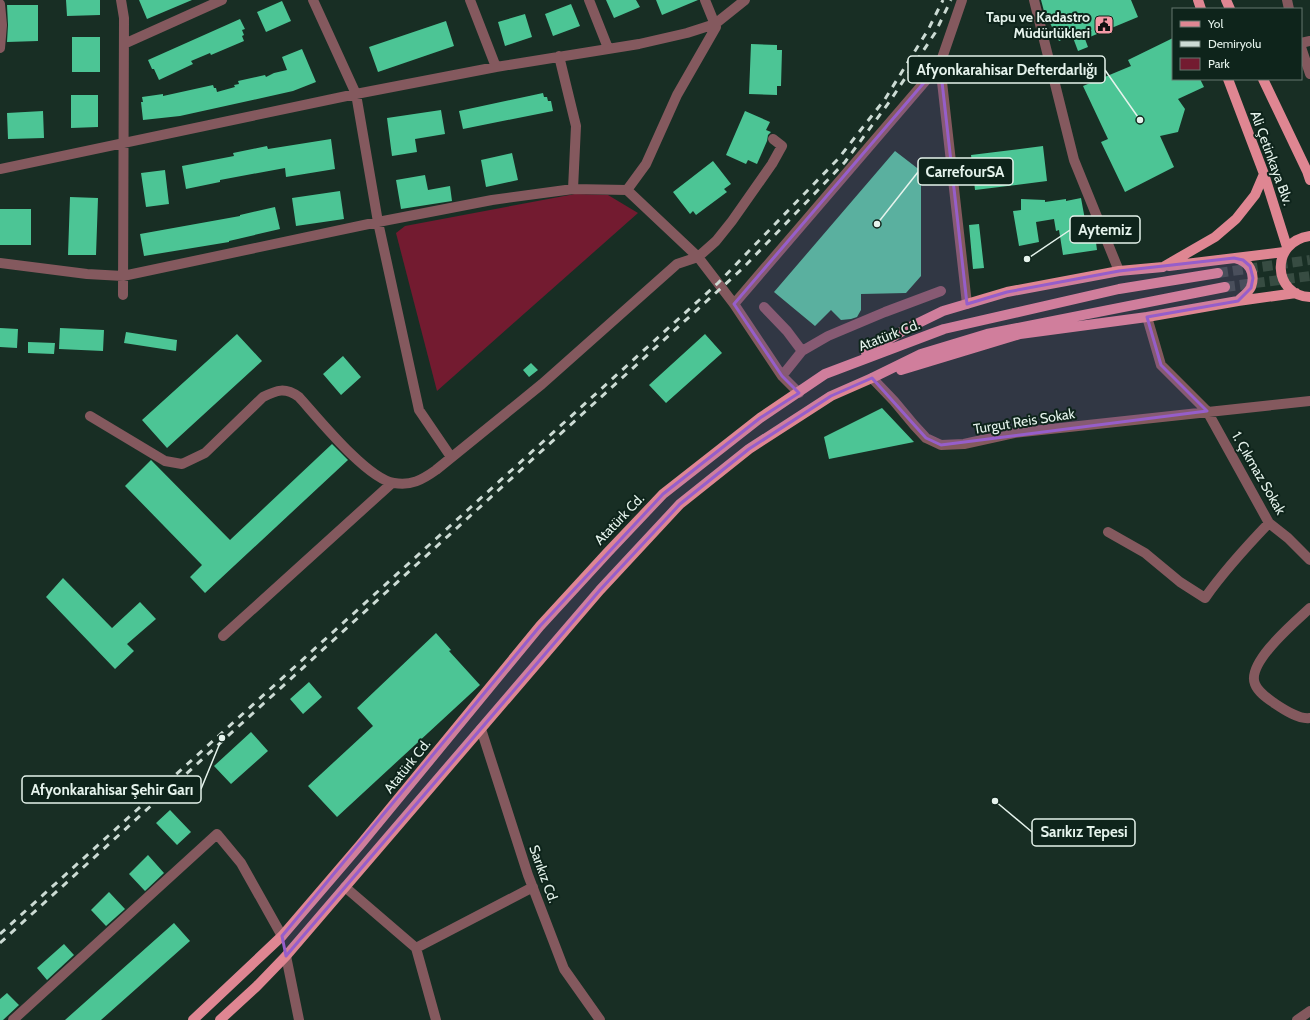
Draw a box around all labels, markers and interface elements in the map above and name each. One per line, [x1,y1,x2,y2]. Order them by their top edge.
place label: Tapu ve Kadastro Müdürlükleri [986,8,1090,42]
legend [1172,8,1302,80]
public building icon: Tapu ve Kadastro Müdürlükleri [1093,14,1115,36]
text: Yol [1207,16,1223,31]
text: Demiryolu [1208,36,1261,51]
callout: Afyonkarahisar Defterdarlığı [908,56,1105,83]
text: Park [1208,56,1230,71]
text: Afyonkarahisar Defterdarlığı [917,61,1097,79]
street label: Ali Çetinkaya Blv. [1247,108,1297,208]
callout: CarrefourSA [918,158,1013,185]
text: CarrefourSA [926,163,1005,181]
callout: Aytemiz [1070,216,1140,243]
text: Aytemiz [1078,221,1132,239]
street label: Atatürk Cd. [856,315,922,355]
street label: Turgut Reis Sokak [972,404,1077,438]
street label: 1. Çıkmaz Sokak [1228,428,1290,518]
street label: Atatürk Cd. [590,489,648,548]
street label: Atatürk Cd. [380,735,434,797]
callout: Afyonkarahisar Şehir Garı [22,776,201,803]
text: Afyonkarahisar Şehir Garı [31,781,193,799]
callout: Sarıkız Tepesi [1032,819,1135,846]
text: Sarıkız Tepesi [1040,823,1128,841]
street label: Sarıkız Cd. [525,843,563,906]

